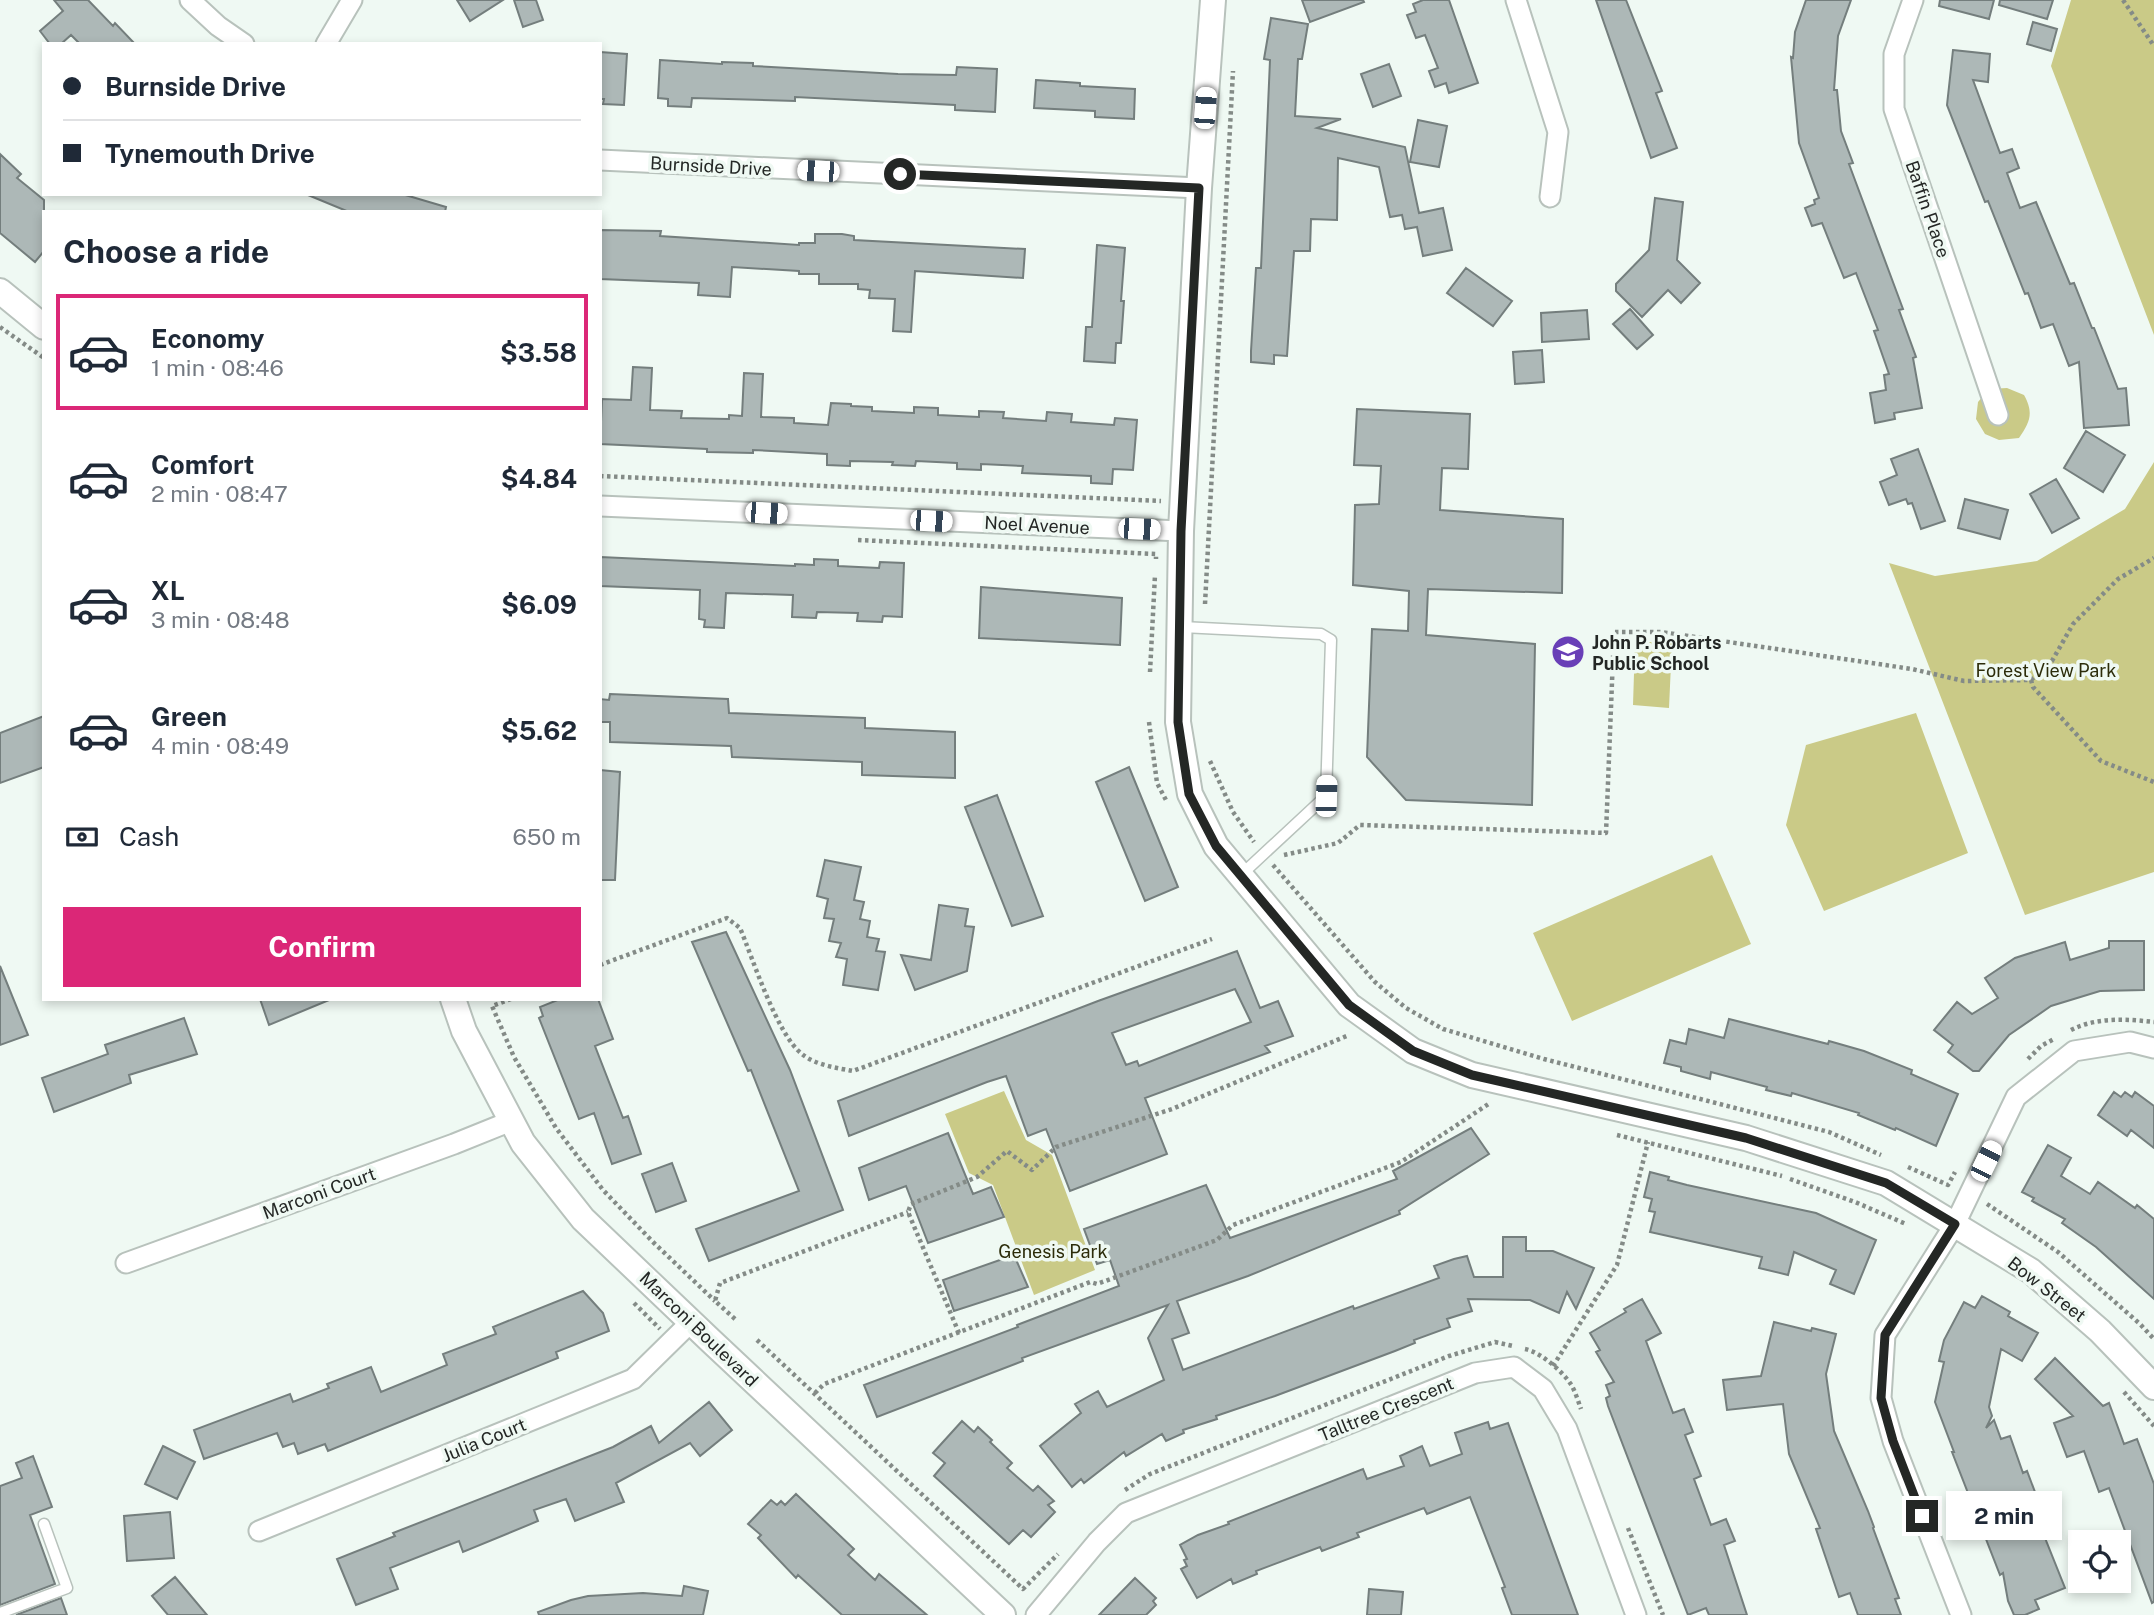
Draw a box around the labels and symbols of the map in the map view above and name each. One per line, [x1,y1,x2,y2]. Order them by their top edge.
car [1194,86,1217,130]
street label: Burnside Drive [650,152,772,180]
route start [884,158,916,190]
street label: Baffin Place [1902,158,1954,260]
car [797,159,840,183]
car [745,501,788,525]
car [910,509,953,533]
street label: Noel Avenue [984,512,1090,538]
car [1118,518,1161,540]
place label: John P. Robarts Public School [1592,632,1721,674]
school or university icon: John P. Robarts Public School [1549,633,1587,671]
park label: Forest View Park [1976,660,2116,681]
car [1315,775,1338,817]
car [1968,1138,2005,1184]
street label: Marconi Court [260,1163,378,1223]
park label: Genesis Park [998,1241,1108,1262]
street label: Bow Street [2004,1252,2090,1326]
street label: Marconi Boulevard [636,1267,762,1391]
street label: Talltree Crescent [1316,1372,1456,1446]
street label: Julia Court [439,1414,529,1466]
callout: 2 min [1946,1492,2062,1540]
route end [1906,1500,1938,1532]

